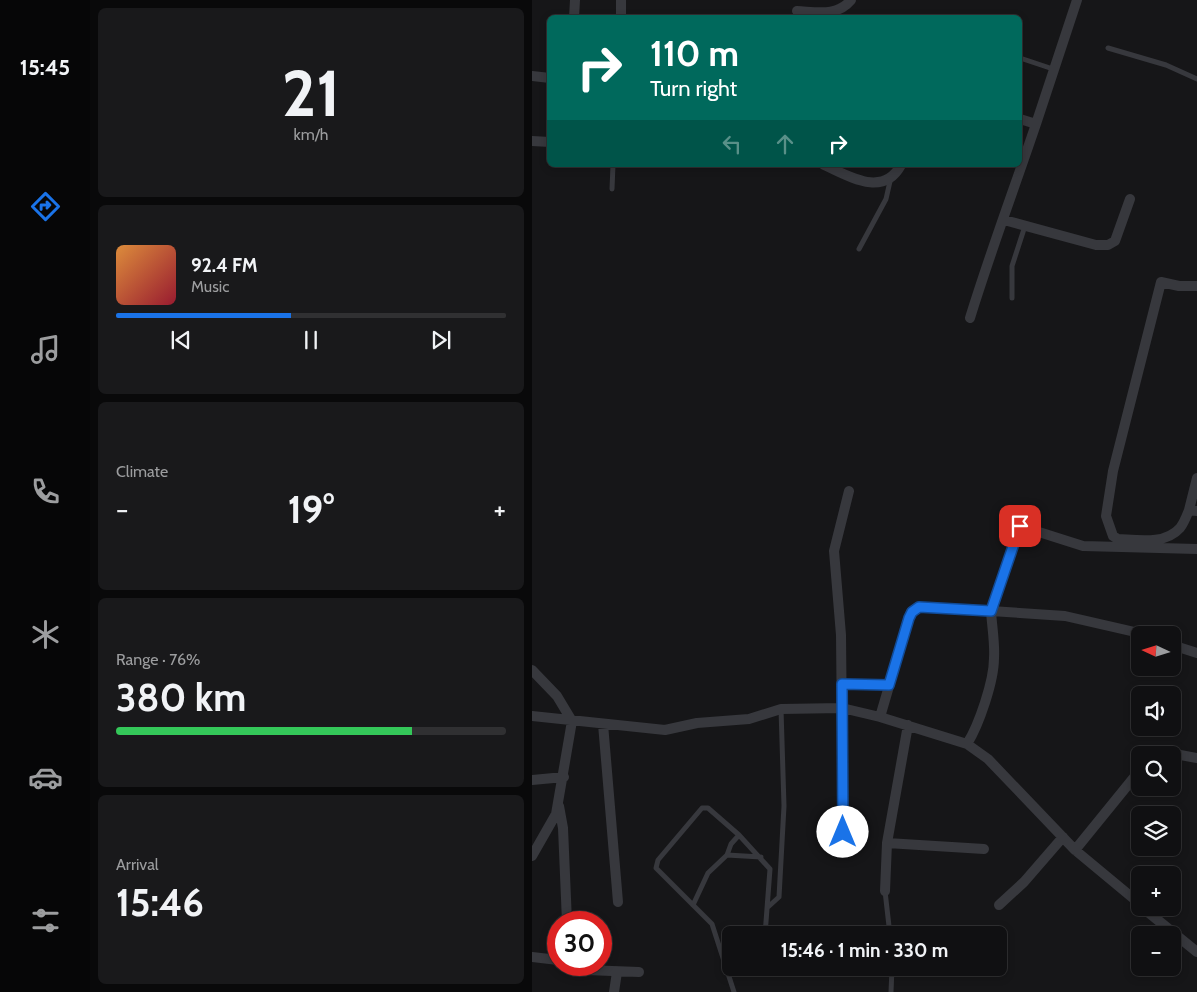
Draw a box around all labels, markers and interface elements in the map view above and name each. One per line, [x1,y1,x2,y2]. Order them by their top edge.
text: 110 m [650,32,739,75]
icon: right [567,35,632,100]
text: 21 [282,53,340,132]
text: 15:45 [20,54,70,81]
text: Turn right [650,75,737,102]
text: km/h [293,125,329,144]
icon: left [718,130,746,158]
icon: ahead [771,130,799,158]
icon: right [824,130,852,158]
icon: directions [28,189,63,224]
text: 92.4 FM [191,254,258,277]
text: Music [191,277,229,296]
icon: previous [167,326,195,354]
icon: pause [297,326,325,354]
icon: next [427,326,455,354]
icon: music [28,332,63,367]
text: Climate [116,462,168,481]
icon: phone [28,474,63,509]
text: 19° [288,486,334,533]
text: − [116,492,128,526]
text: + [494,492,506,526]
pin [999,505,1041,547]
icon: arrive [1006,512,1034,540]
icon: climate [28,617,63,652]
north arrow [1131,626,1181,676]
map controls [1131,626,1181,976]
text: Range · 76% [116,650,201,669]
text: 380 km [116,674,246,721]
button: sound [1131,686,1181,736]
button: search [1131,746,1181,796]
icon: car [28,760,63,795]
position arrow [816,805,868,857]
button: layers [1131,806,1181,856]
text: Arrival [116,855,159,874]
button: + [1131,866,1181,916]
text: 15:46 [116,879,204,926]
icon: filters [28,903,63,938]
speed limit sign: 30 [547,911,612,976]
button: − [1131,926,1181,976]
text: 15:46 · 1 min · 330 m [781,939,948,962]

